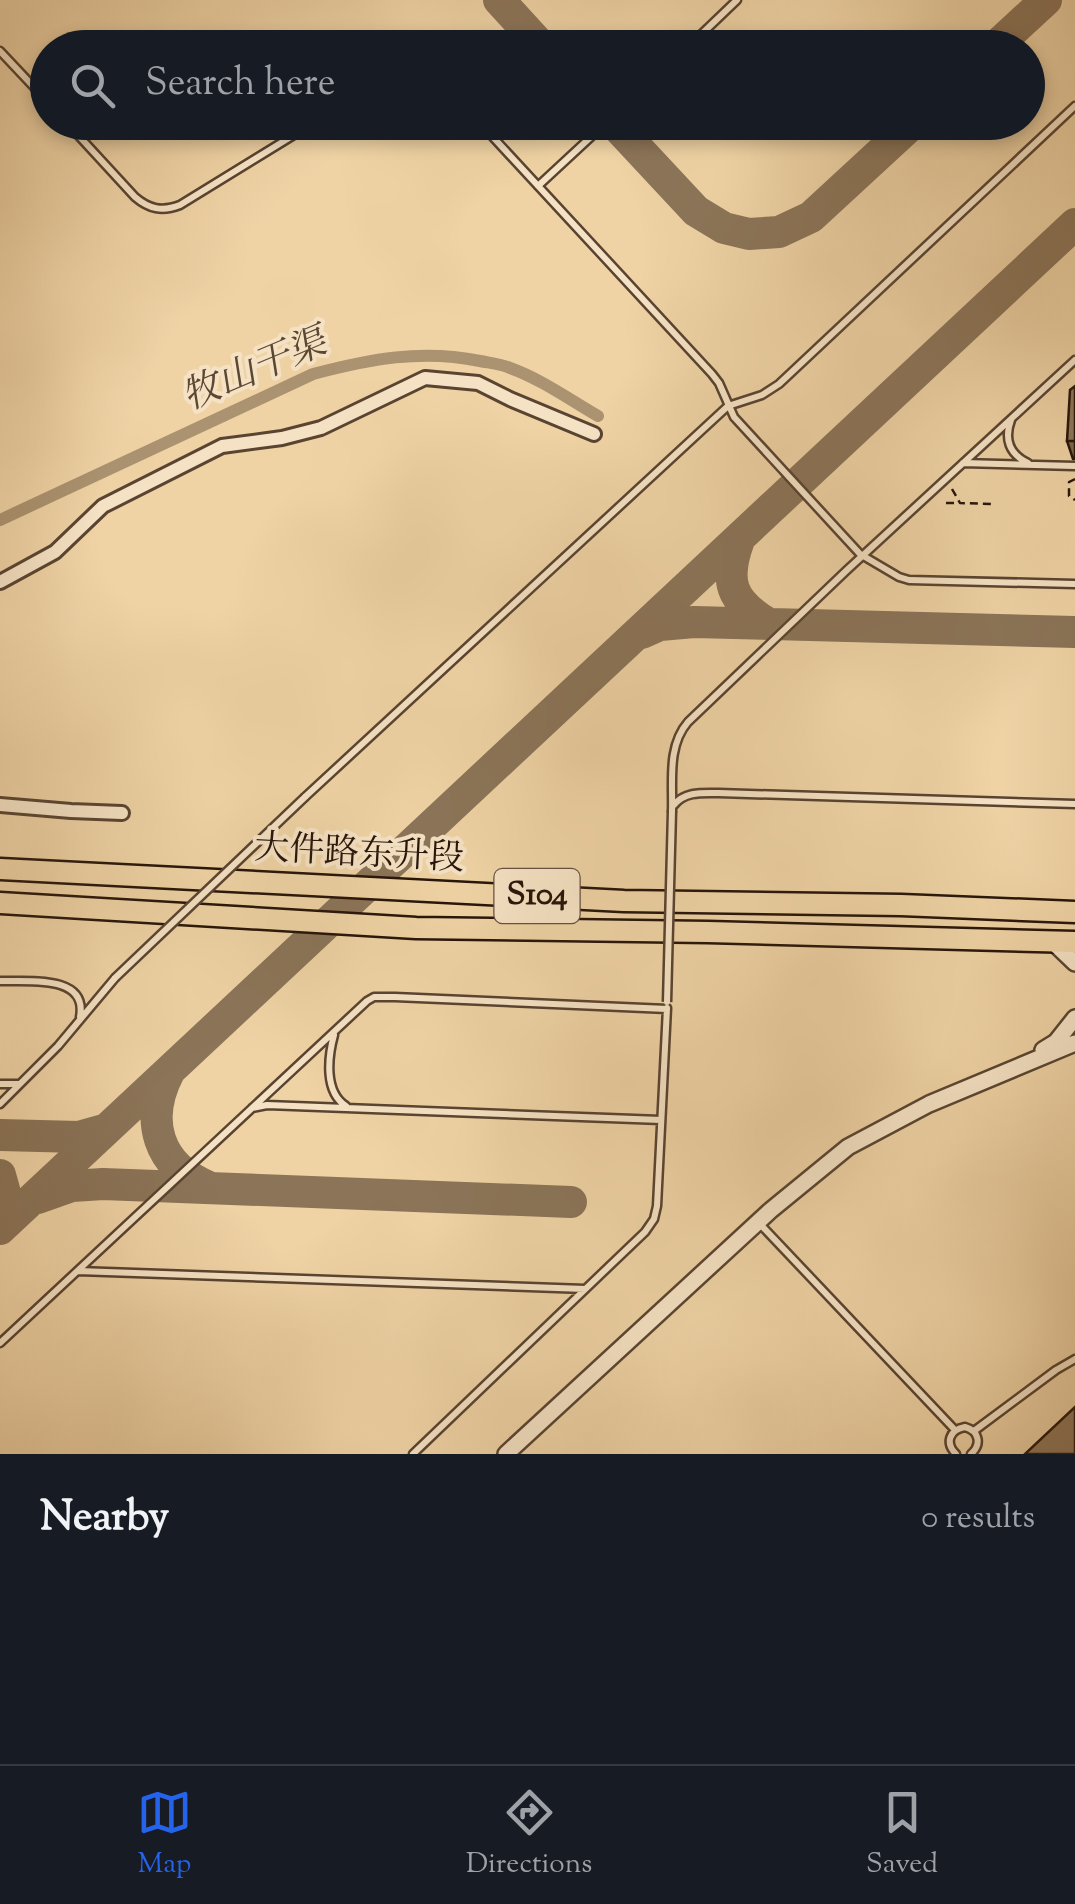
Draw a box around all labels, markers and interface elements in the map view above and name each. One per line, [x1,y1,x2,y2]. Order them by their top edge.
search box [30,30,1045,140]
icon: search [65,58,120,113]
text: Search here [145,58,336,112]
water label: 牧山干渠 [174,316,340,427]
street label: 大件路东升段 [253,824,465,886]
road number: S104 [494,869,580,923]
text: Nearby [40,1489,169,1549]
text: 0 results [921,1496,1035,1542]
tab: Map [137,1785,192,1885]
tab: Directions [466,1785,592,1885]
tab: Saved [866,1785,938,1885]

